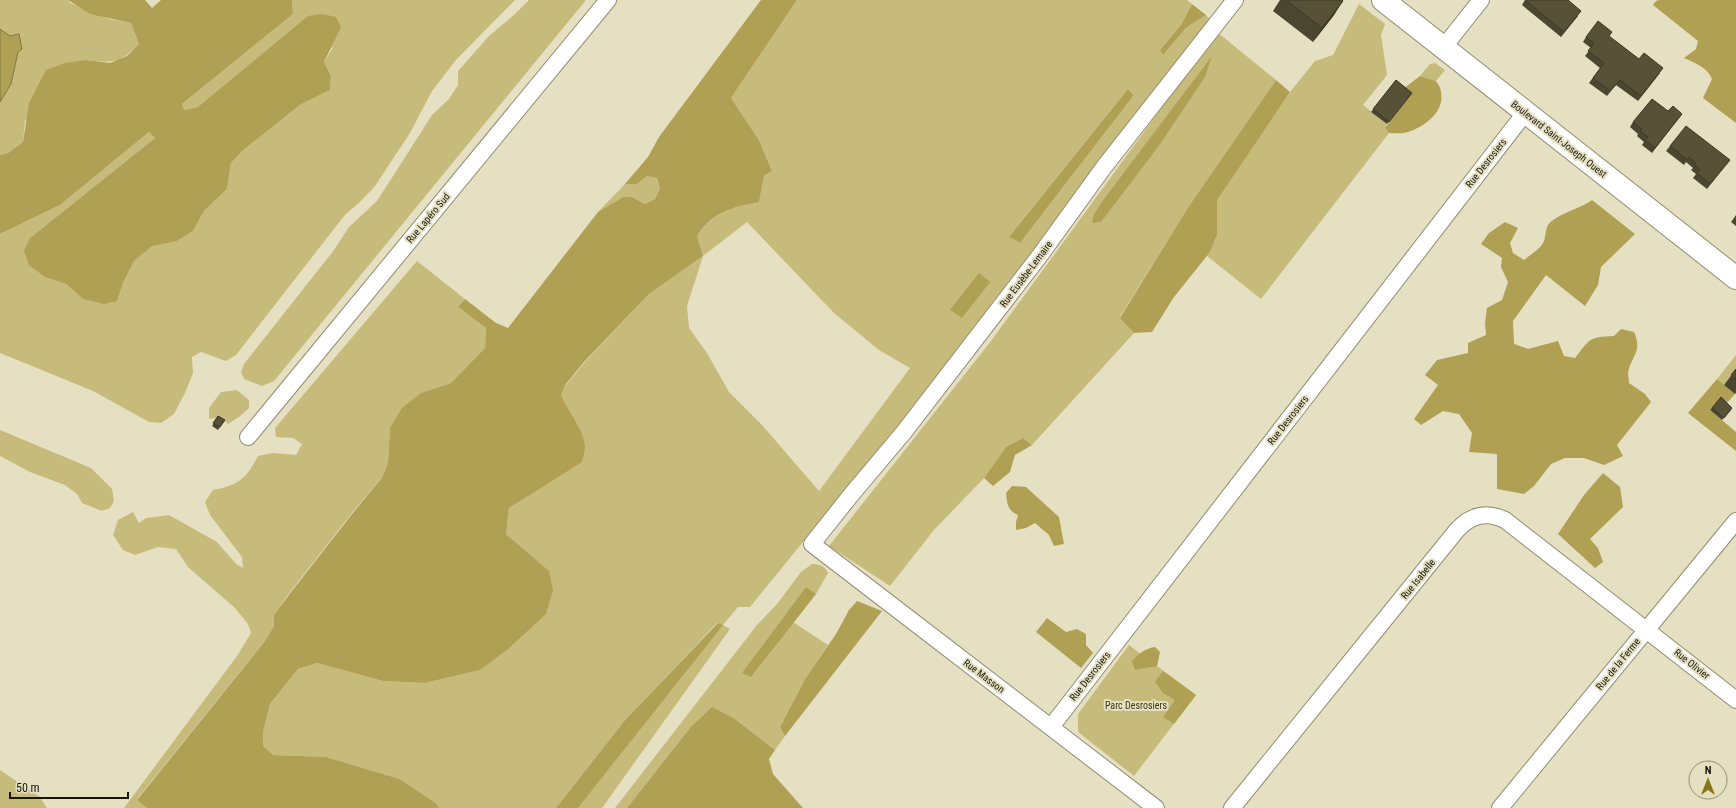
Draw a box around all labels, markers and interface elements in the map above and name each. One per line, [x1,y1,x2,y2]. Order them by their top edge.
street label: Boulevard Saint-Joseph Ouest [1509,98,1609,180]
street label: Rue Desrosiers [1463,136,1509,190]
street label: Rue Lapéro Sud [404,191,452,245]
street label: Rue Eusèbe-Lemaire [998,239,1055,309]
street label: Rue Desrosiers [1265,393,1311,447]
street label: Rue Isabelle [1399,557,1438,601]
street label: Rue de la Ferme [1594,636,1642,692]
street label: Rue Olivier [1672,647,1712,681]
street label: Rue Desrosiers [1067,649,1113,703]
street label: Rue Masson [961,657,1007,695]
park label: Parc Desrosiers [1105,700,1168,711]
north arrow [1688,760,1728,800]
text: N [1705,764,1712,777]
scale bar [10,774,128,800]
text: 50 m [16,781,40,795]

